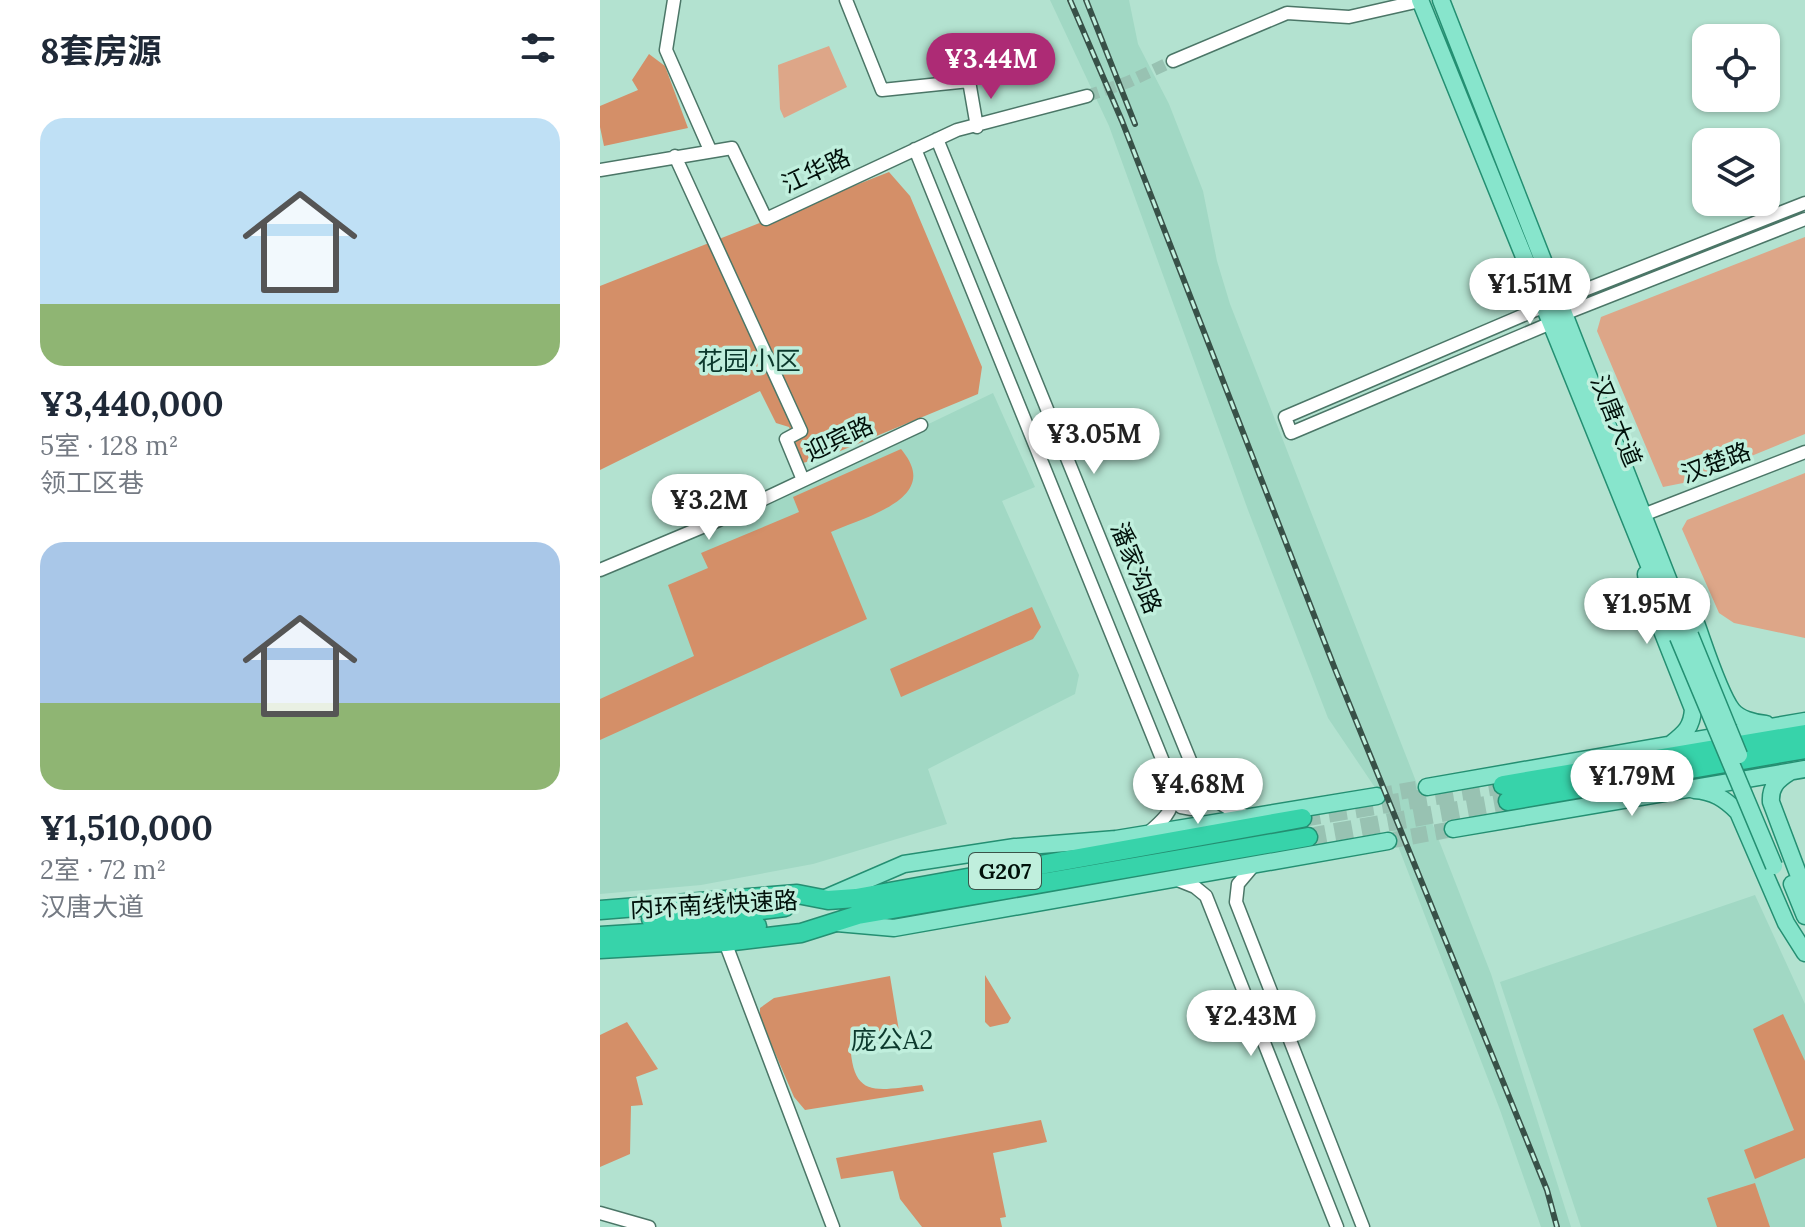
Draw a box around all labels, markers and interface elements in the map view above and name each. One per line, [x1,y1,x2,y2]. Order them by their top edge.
map controls [1692,24,1780,216]
button: locate [1692,24,1780,112]
icon: filters [516,26,560,70]
text: 8套房源 [40,29,161,72]
pin: ¥3.44M [926,33,1056,101]
text: ¥3.44M [944,42,1038,75]
button: layers [1692,128,1780,216]
street label: 江华路 [777,141,855,200]
icon: home [228,170,372,314]
pin: ¥1.51M [1465,258,1595,326]
text: ¥1.51M [1487,267,1573,300]
district label: 花园小区 [697,344,801,377]
street label: 汉唐大道 [1584,371,1649,471]
text: ¥3,440,000 [40,382,224,425]
pin: ¥3.05M [1029,408,1159,476]
street label: 迎宾路 [800,409,878,468]
text: ¥3.05M [1047,417,1141,450]
text: 5室 · 128 m² [40,429,178,462]
street label: 汉楚路 [1677,435,1755,490]
text: 领工区巷 [40,466,144,499]
pin: ¥3.2M [653,474,765,542]
text: ¥3.2M [670,483,748,516]
street label: 潘家沟路 [1104,518,1169,618]
pin: ¥1.95M [1582,578,1712,646]
text: ¥1.95M [1602,587,1692,620]
icon: home [228,594,372,738]
pin: ¥1.79M [1567,750,1697,818]
pin: ¥4.68M [1133,758,1263,826]
text: ¥1.79M [1588,759,1676,792]
text: ¥4.68M [1151,767,1245,800]
text: ¥1,510,000 [40,806,213,849]
text: 2室 · 72 m² [40,853,166,886]
road number: G207 [969,853,1041,889]
street label: 内环南线快速路 [629,885,799,924]
text: 汉唐大道 [40,890,144,923]
pin: ¥2.43M [1186,990,1316,1058]
text: ¥2.43M [1205,999,1297,1032]
district label: 庞公A2 [851,1023,933,1056]

